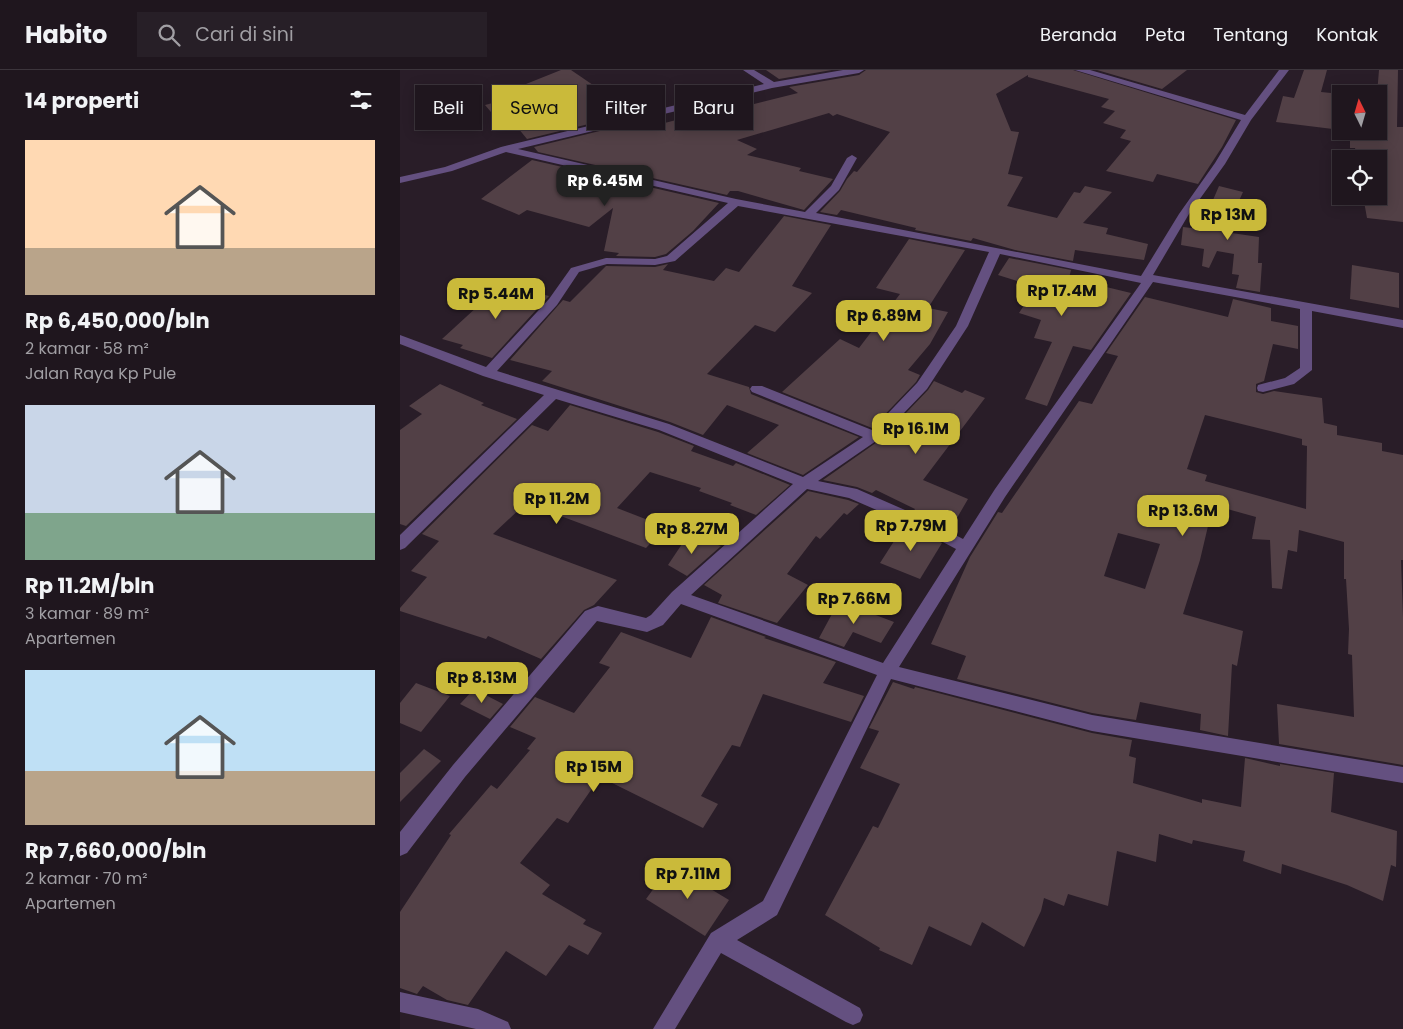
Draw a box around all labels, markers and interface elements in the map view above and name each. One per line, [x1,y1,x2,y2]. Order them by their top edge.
search box [137,12,487,57]
text: Habito [25,18,107,51]
icon: search [155,21,183,49]
text: Cari di sini [195,21,294,48]
text: Beranda [1040,22,1117,47]
text: Peta [1145,22,1185,47]
text: Tentang [1213,22,1288,47]
text: Kontak [1316,22,1378,47]
chip: Beli [415,85,482,130]
chip: Sewa [492,85,577,130]
chip: Filter [587,85,665,130]
chip: Baru [675,85,753,130]
north arrow [1332,85,1388,140]
map controls [1332,85,1387,205]
text: 14 properti [25,86,139,115]
icon: filters [347,86,375,114]
button: locate [1332,150,1387,205]
pin: Rp 6.45M [553,164,657,207]
text: Rp 6.45M [567,169,643,192]
icon: home [155,172,245,262]
pin: Rp 13M [1187,198,1269,241]
text: Rp 13M [1200,203,1256,226]
pin: Rp 17.4M [1010,274,1114,317]
pin: Rp 5.44M [444,278,548,320]
text: Rp 17.4M [1027,279,1097,302]
text: Rp 5.44M [458,282,534,305]
pin: Rp 6.89M [832,300,936,342]
text: Rp 6.89M [847,304,921,327]
text: Rp 6,450,000/bln [25,306,210,335]
text: 2 kamar · 58 m² [25,337,149,360]
text: Jalan Raya Kp Pule [25,362,176,385]
pin: Rp 16.1M [864,412,968,455]
text: Rp 16.1M [883,417,949,440]
icon: home [155,437,245,527]
pin: Rp 11.2M [505,482,609,525]
text: Rp 11.2M [524,487,590,510]
pin: Rp 13.6M [1131,494,1235,537]
text: Rp 13.6M [1148,499,1218,522]
pin: Rp 7.79M [859,510,963,552]
pin: Rp 8.27M [640,512,744,555]
text: Rp 7.79M [876,514,946,537]
text: Rp 8.27M [656,517,728,540]
text: Rp 11.2M/bln [25,571,155,600]
pin: Rp 7.66M [802,582,906,625]
text: Rp 7.66M [818,587,890,610]
text: 3 kamar · 89 m² [25,602,149,625]
text: Apartemen [25,627,116,650]
pin: Rp 8.13M [430,662,534,704]
text: Rp 8.13M [447,666,517,689]
icon: home [155,702,245,792]
pin: Rp 15M [553,750,635,793]
text: Rp 15M [566,755,622,778]
text: Rp 7,660,000/bln [25,836,206,865]
pin: Rp 7.11M [636,858,740,900]
text: Rp 7.11M [656,862,720,885]
text: 2 kamar · 70 m² [25,867,148,890]
text: Apartemen [25,892,116,915]

